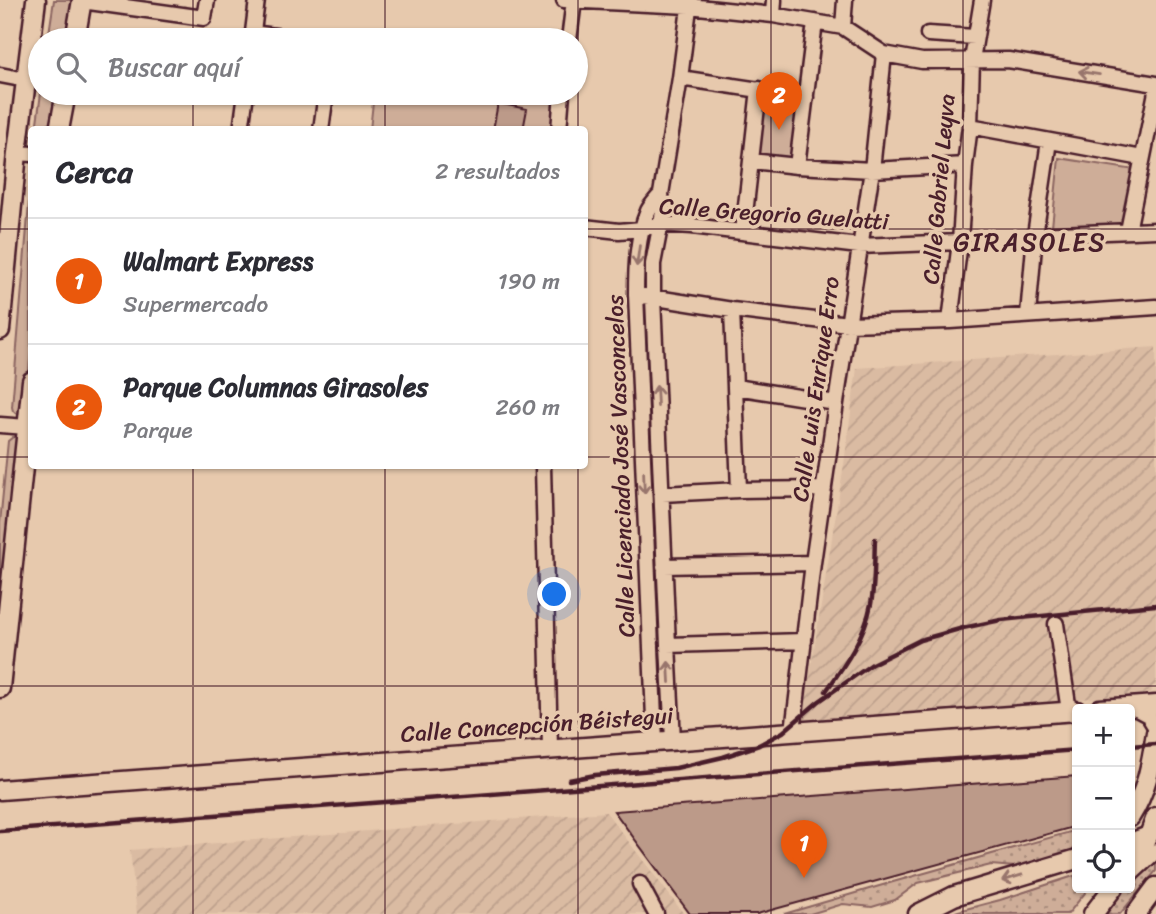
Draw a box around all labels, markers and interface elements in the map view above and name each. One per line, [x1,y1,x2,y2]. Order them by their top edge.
search box [28,28,588,105]
text: Buscar aquí [108,44,241,90]
icon: search [52,48,90,86]
one-way arrow [1078,66,1101,79]
pin: 2 [756,72,802,130]
street label: Calle Gabriel Leyva [910,92,968,286]
text: Cerca [56,145,132,199]
text: 2 resultados [435,151,560,192]
street label: Calle Gregorio Guelatti [658,186,891,243]
district label: GIRASOLES [953,219,1107,265]
text: Walmart Express [123,238,313,284]
one-way arrow [631,244,644,267]
text: 1 [74,261,84,302]
text: 190 m [498,261,560,302]
street label: Calle Luis Enrique Erro [780,273,852,504]
text: Supermercado [123,284,268,325]
street label: Calle Licenciado José Vasconcelos [595,294,647,638]
text: Parque Columnas Girasoles [123,364,428,410]
one-way arrow [651,384,664,407]
text: 2 [72,387,86,428]
text: 260 m [495,387,560,428]
text: Parque [123,410,193,451]
one-way arrow [637,471,650,494]
your location [537,577,571,611]
one-way arrow [663,661,676,684]
street label: Calle Concepción Béistegui [399,695,675,755]
map controls [1072,704,1135,893]
button: + [1072,704,1135,767]
button: − [1072,767,1135,830]
pin: 1 [781,820,827,878]
button: locate [1072,830,1135,893]
one-way arrow [1001,873,1023,886]

